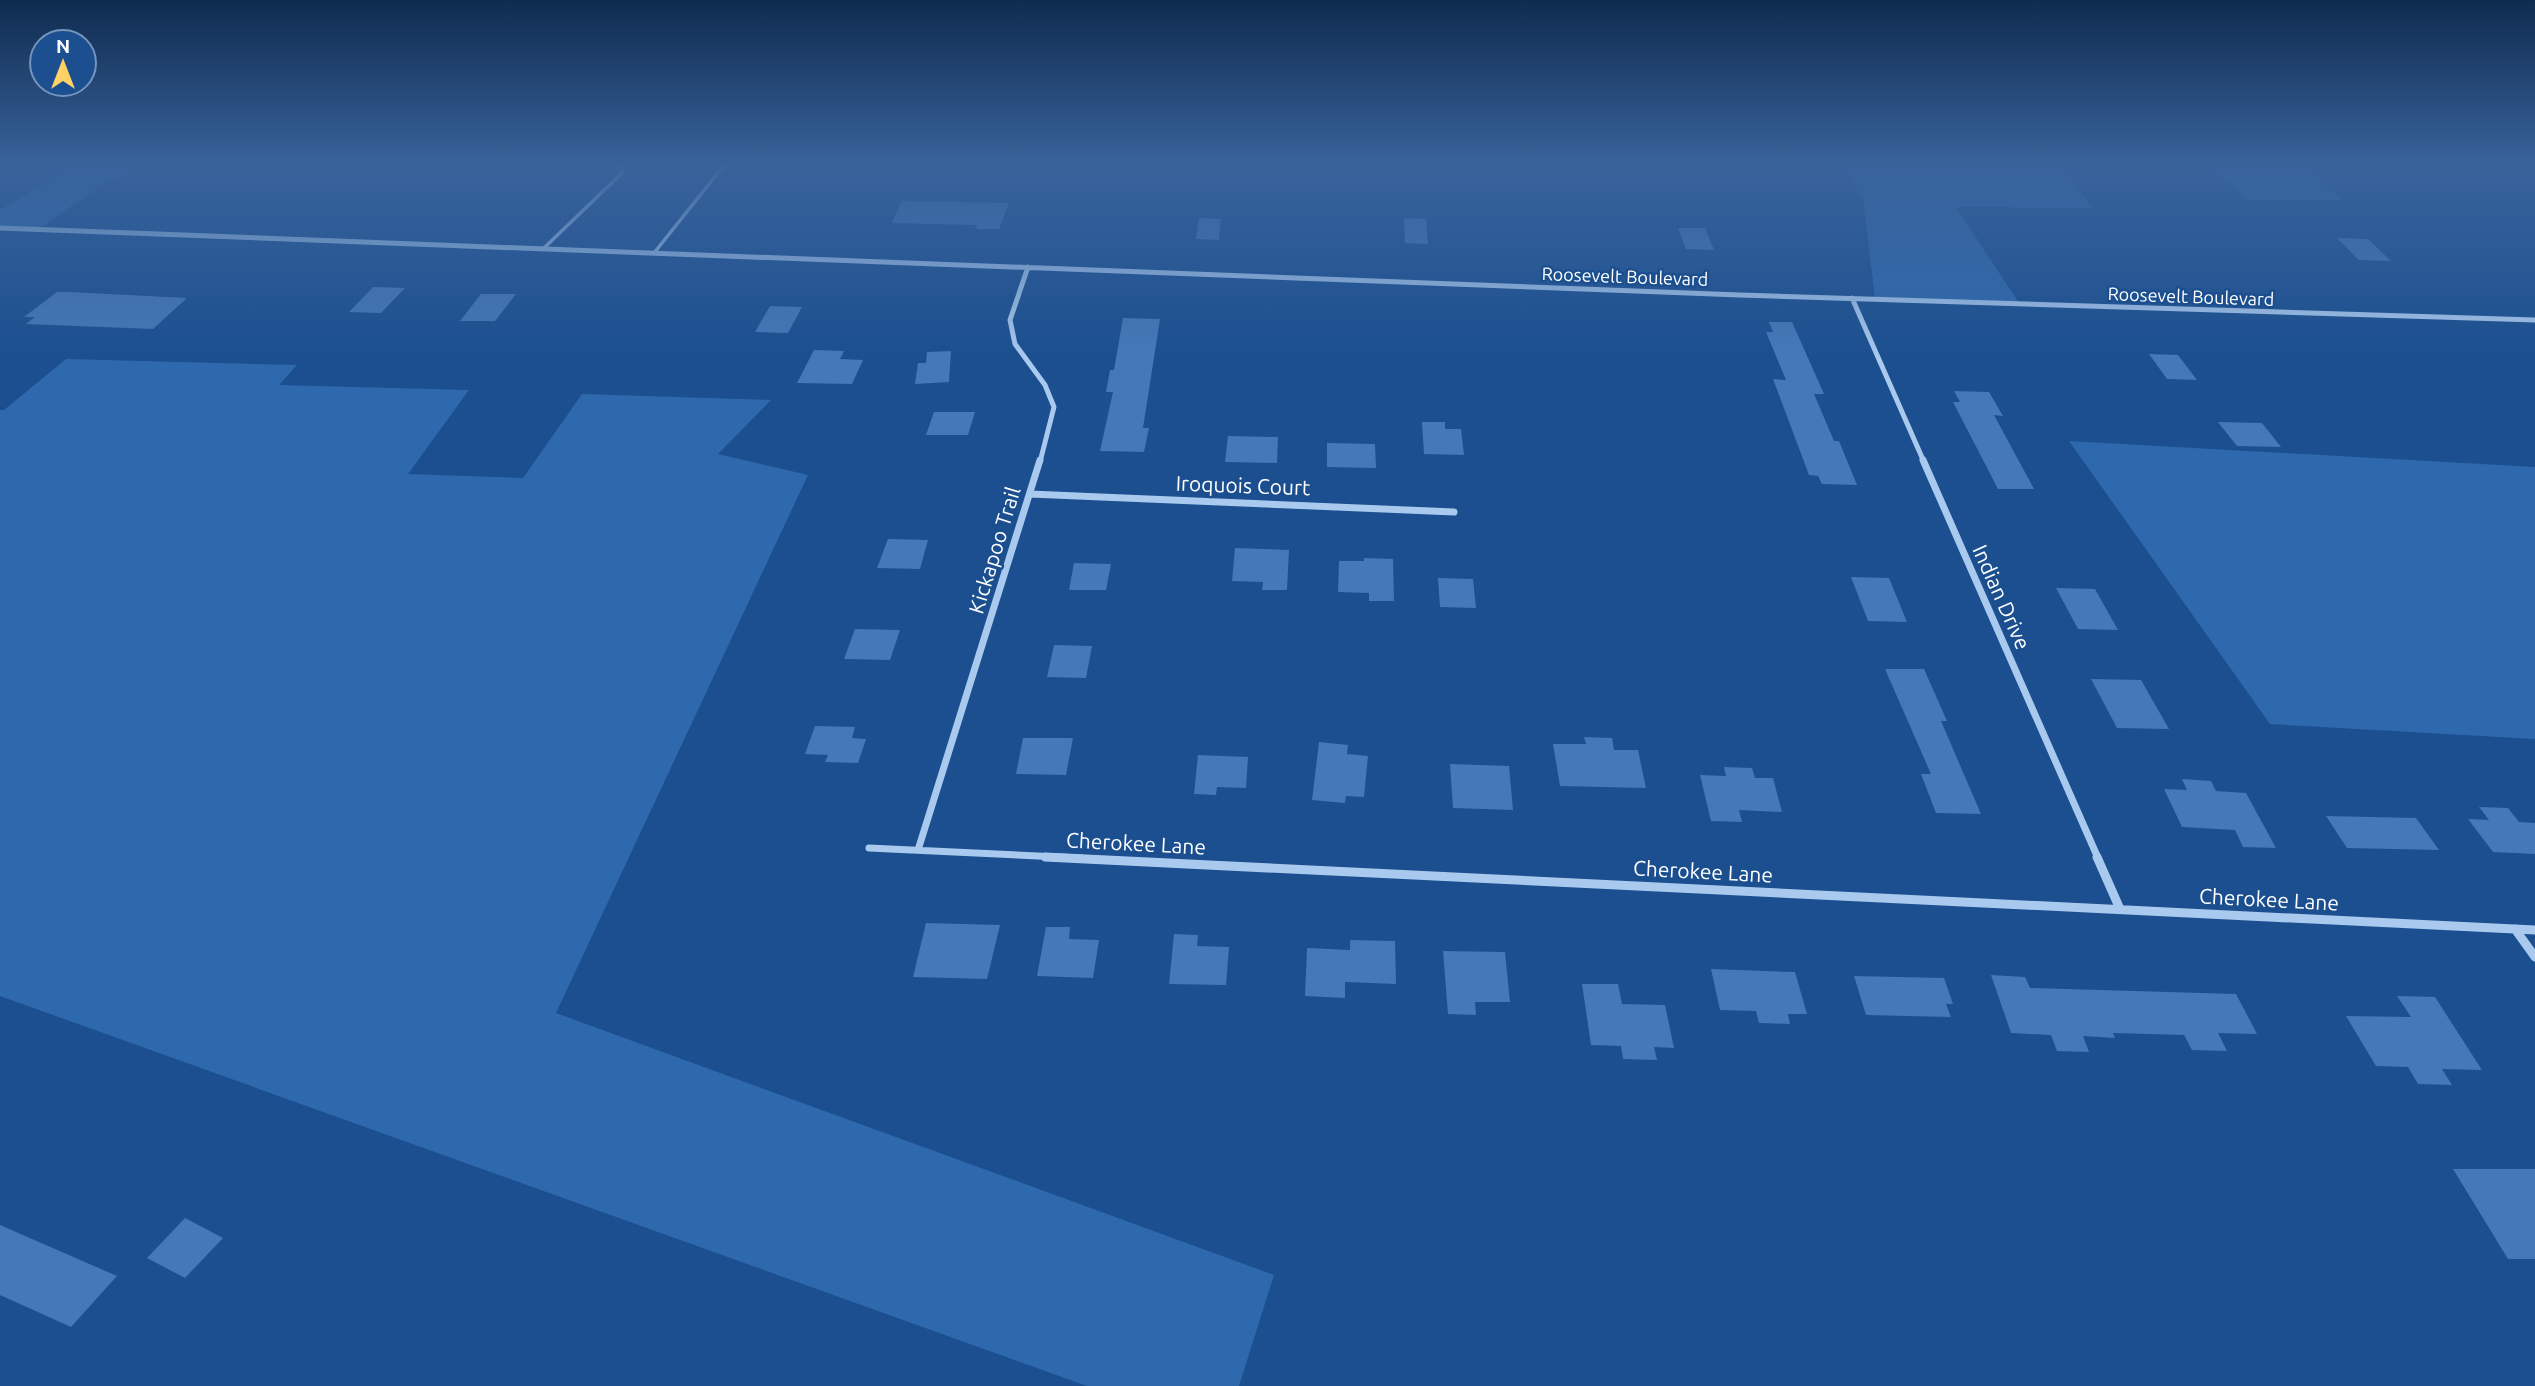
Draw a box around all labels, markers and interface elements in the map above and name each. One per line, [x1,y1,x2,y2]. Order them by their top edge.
north arrow [28,28,98,98]
text: N [56,35,70,57]
street label: Roosevelt Boulevard [1541,263,1709,289]
street label: Roosevelt Boulevard [2107,283,2275,309]
street label: Iroquois Court [1175,471,1311,499]
street label: Kickapoo Trail [963,484,1025,616]
street label: Indian Drive [1968,541,2036,653]
street label: Cherokee Lane [1065,827,1207,859]
street label: Cherokee Lane [1632,855,1774,887]
street label: Cherokee Lane [2198,883,2340,915]

